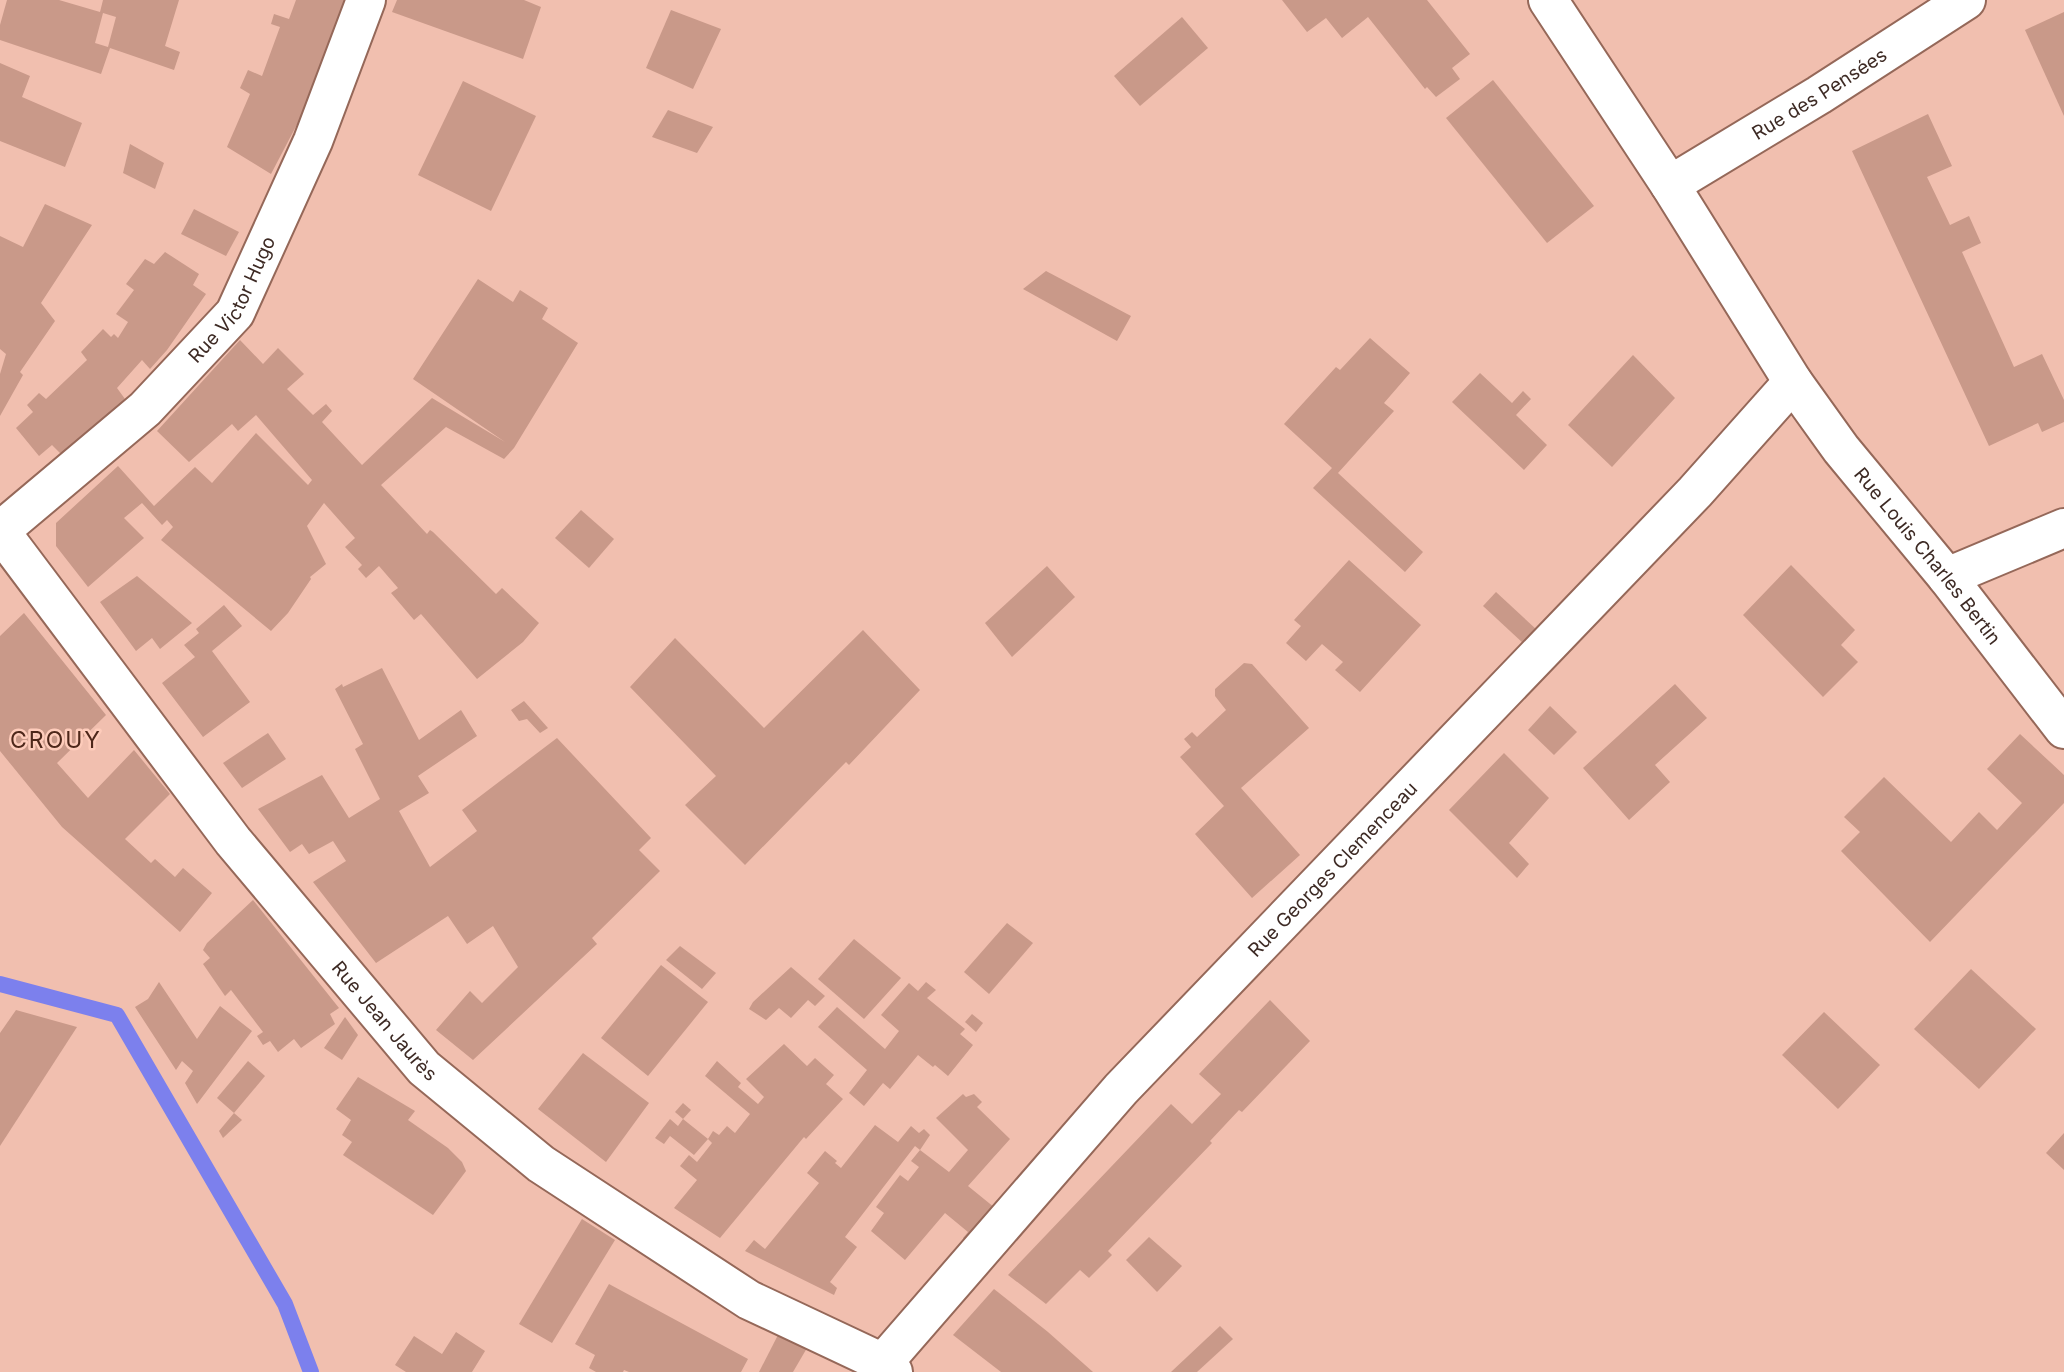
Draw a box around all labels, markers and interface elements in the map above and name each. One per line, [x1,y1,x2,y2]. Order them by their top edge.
street label: Rue des Pensées [1748,43,1891,144]
street label: Rue Victor Hugo [183,232,280,367]
street label: Rue Louis Charles Bertin [1850,463,2006,649]
district label: CROUY [10,726,102,754]
street label: Rue Georges Clemenceau [1243,777,1422,961]
street label: Rue Jean Jaurès [327,956,442,1085]

